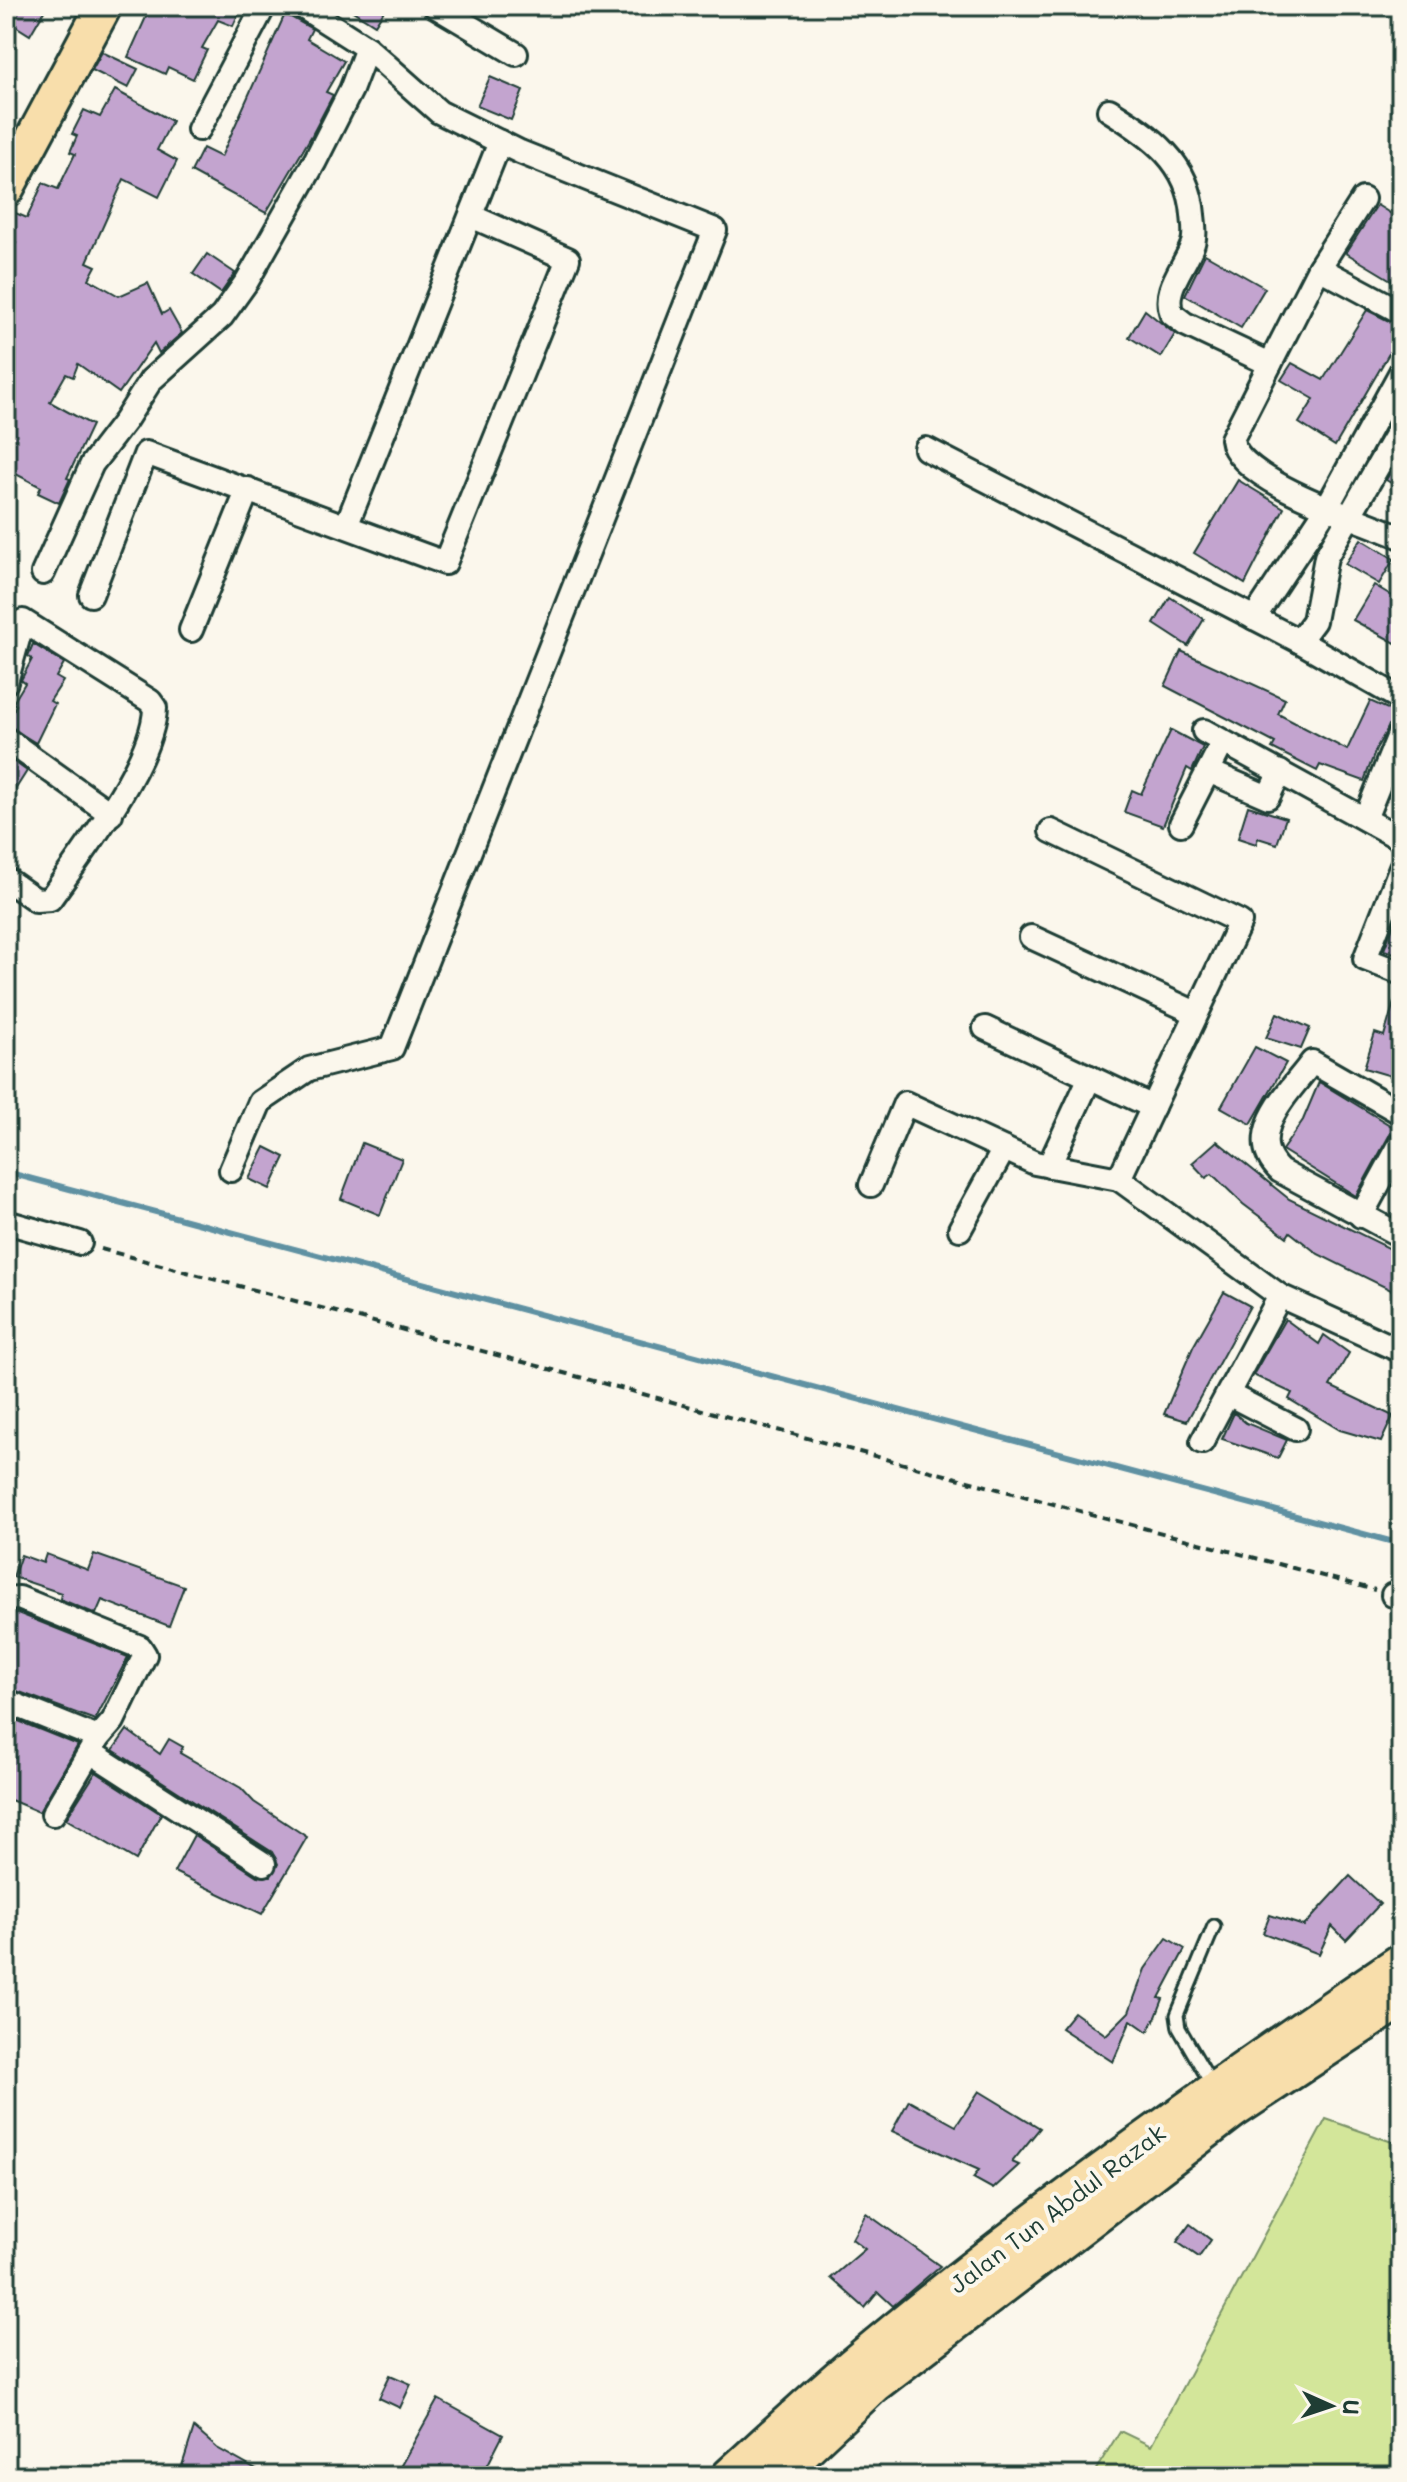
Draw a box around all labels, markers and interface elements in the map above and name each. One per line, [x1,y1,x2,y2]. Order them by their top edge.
street label: Jalan Tun Abdul Razak [943,2117,1171,2299]
north arrow [1291,2366,1371,2446]
text: U [1337,2399,1366,2416]

